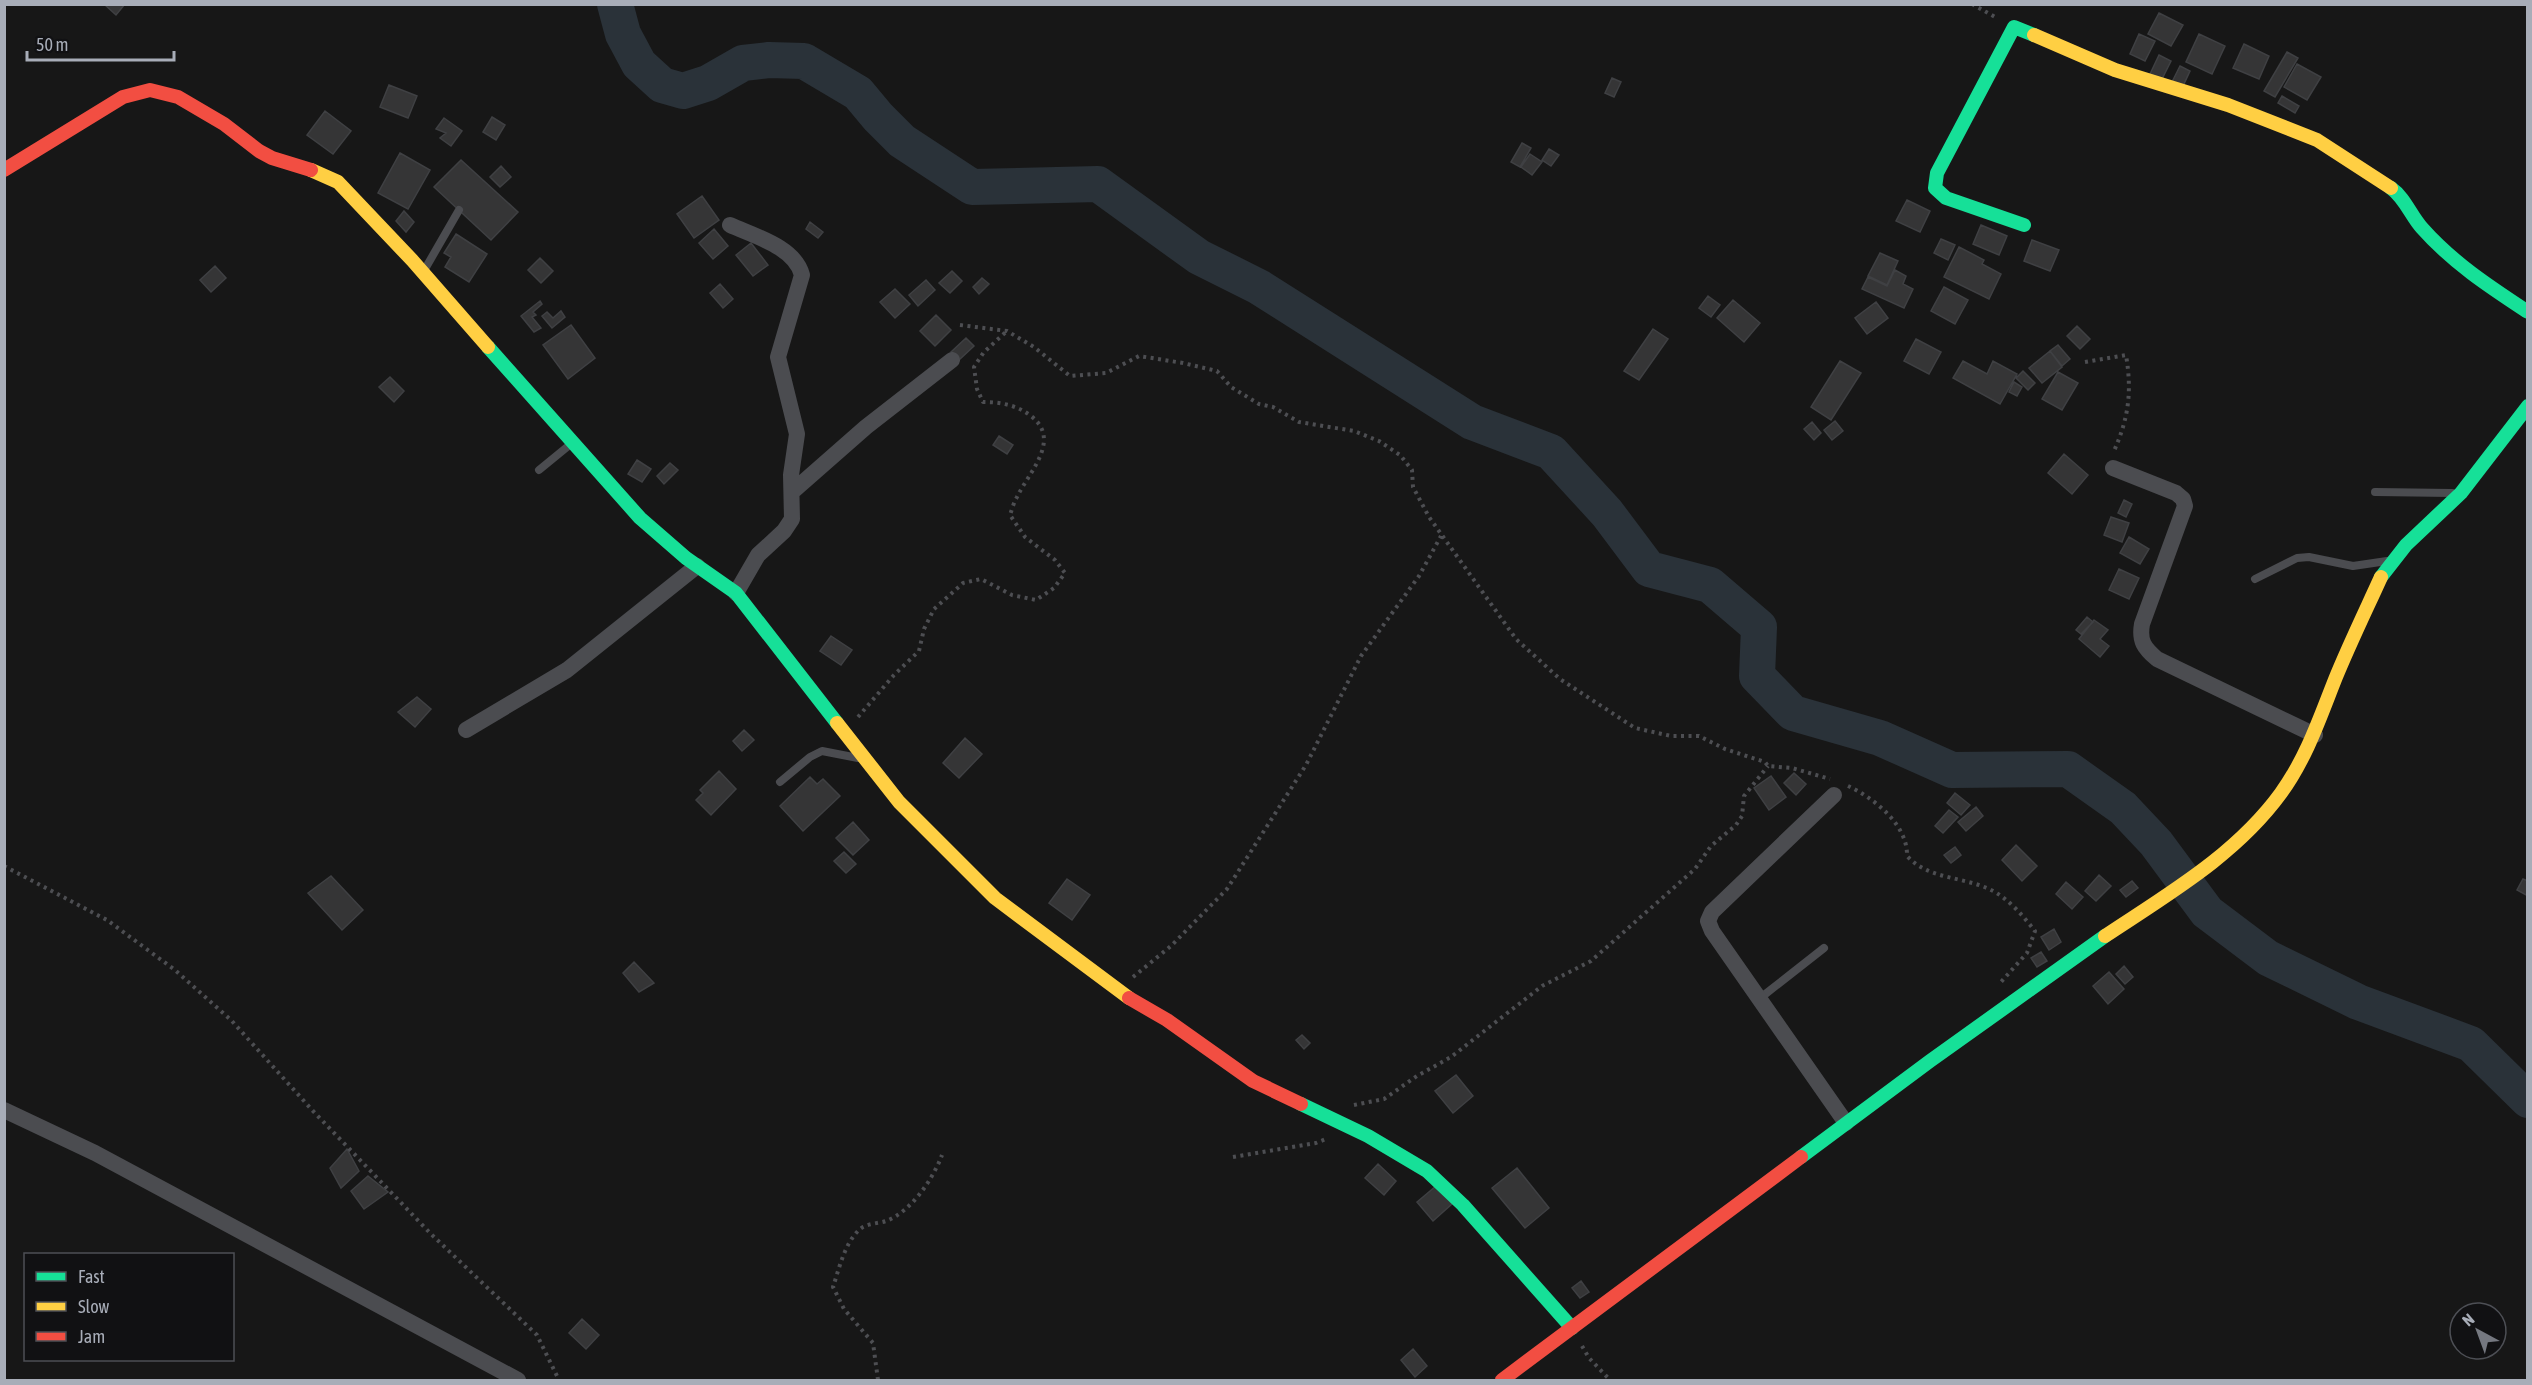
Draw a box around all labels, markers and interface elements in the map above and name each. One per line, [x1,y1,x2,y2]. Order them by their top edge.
scale bar [27,24,174,62]
text: 50 m [36,34,68,55]
legend [24,1253,234,1361]
text: Fast [78,1266,105,1287]
text: Slow [78,1296,109,1317]
north arrow [2448,1301,2508,1361]
text: N [2459,1310,2478,1330]
text: Jam [78,1326,105,1347]

